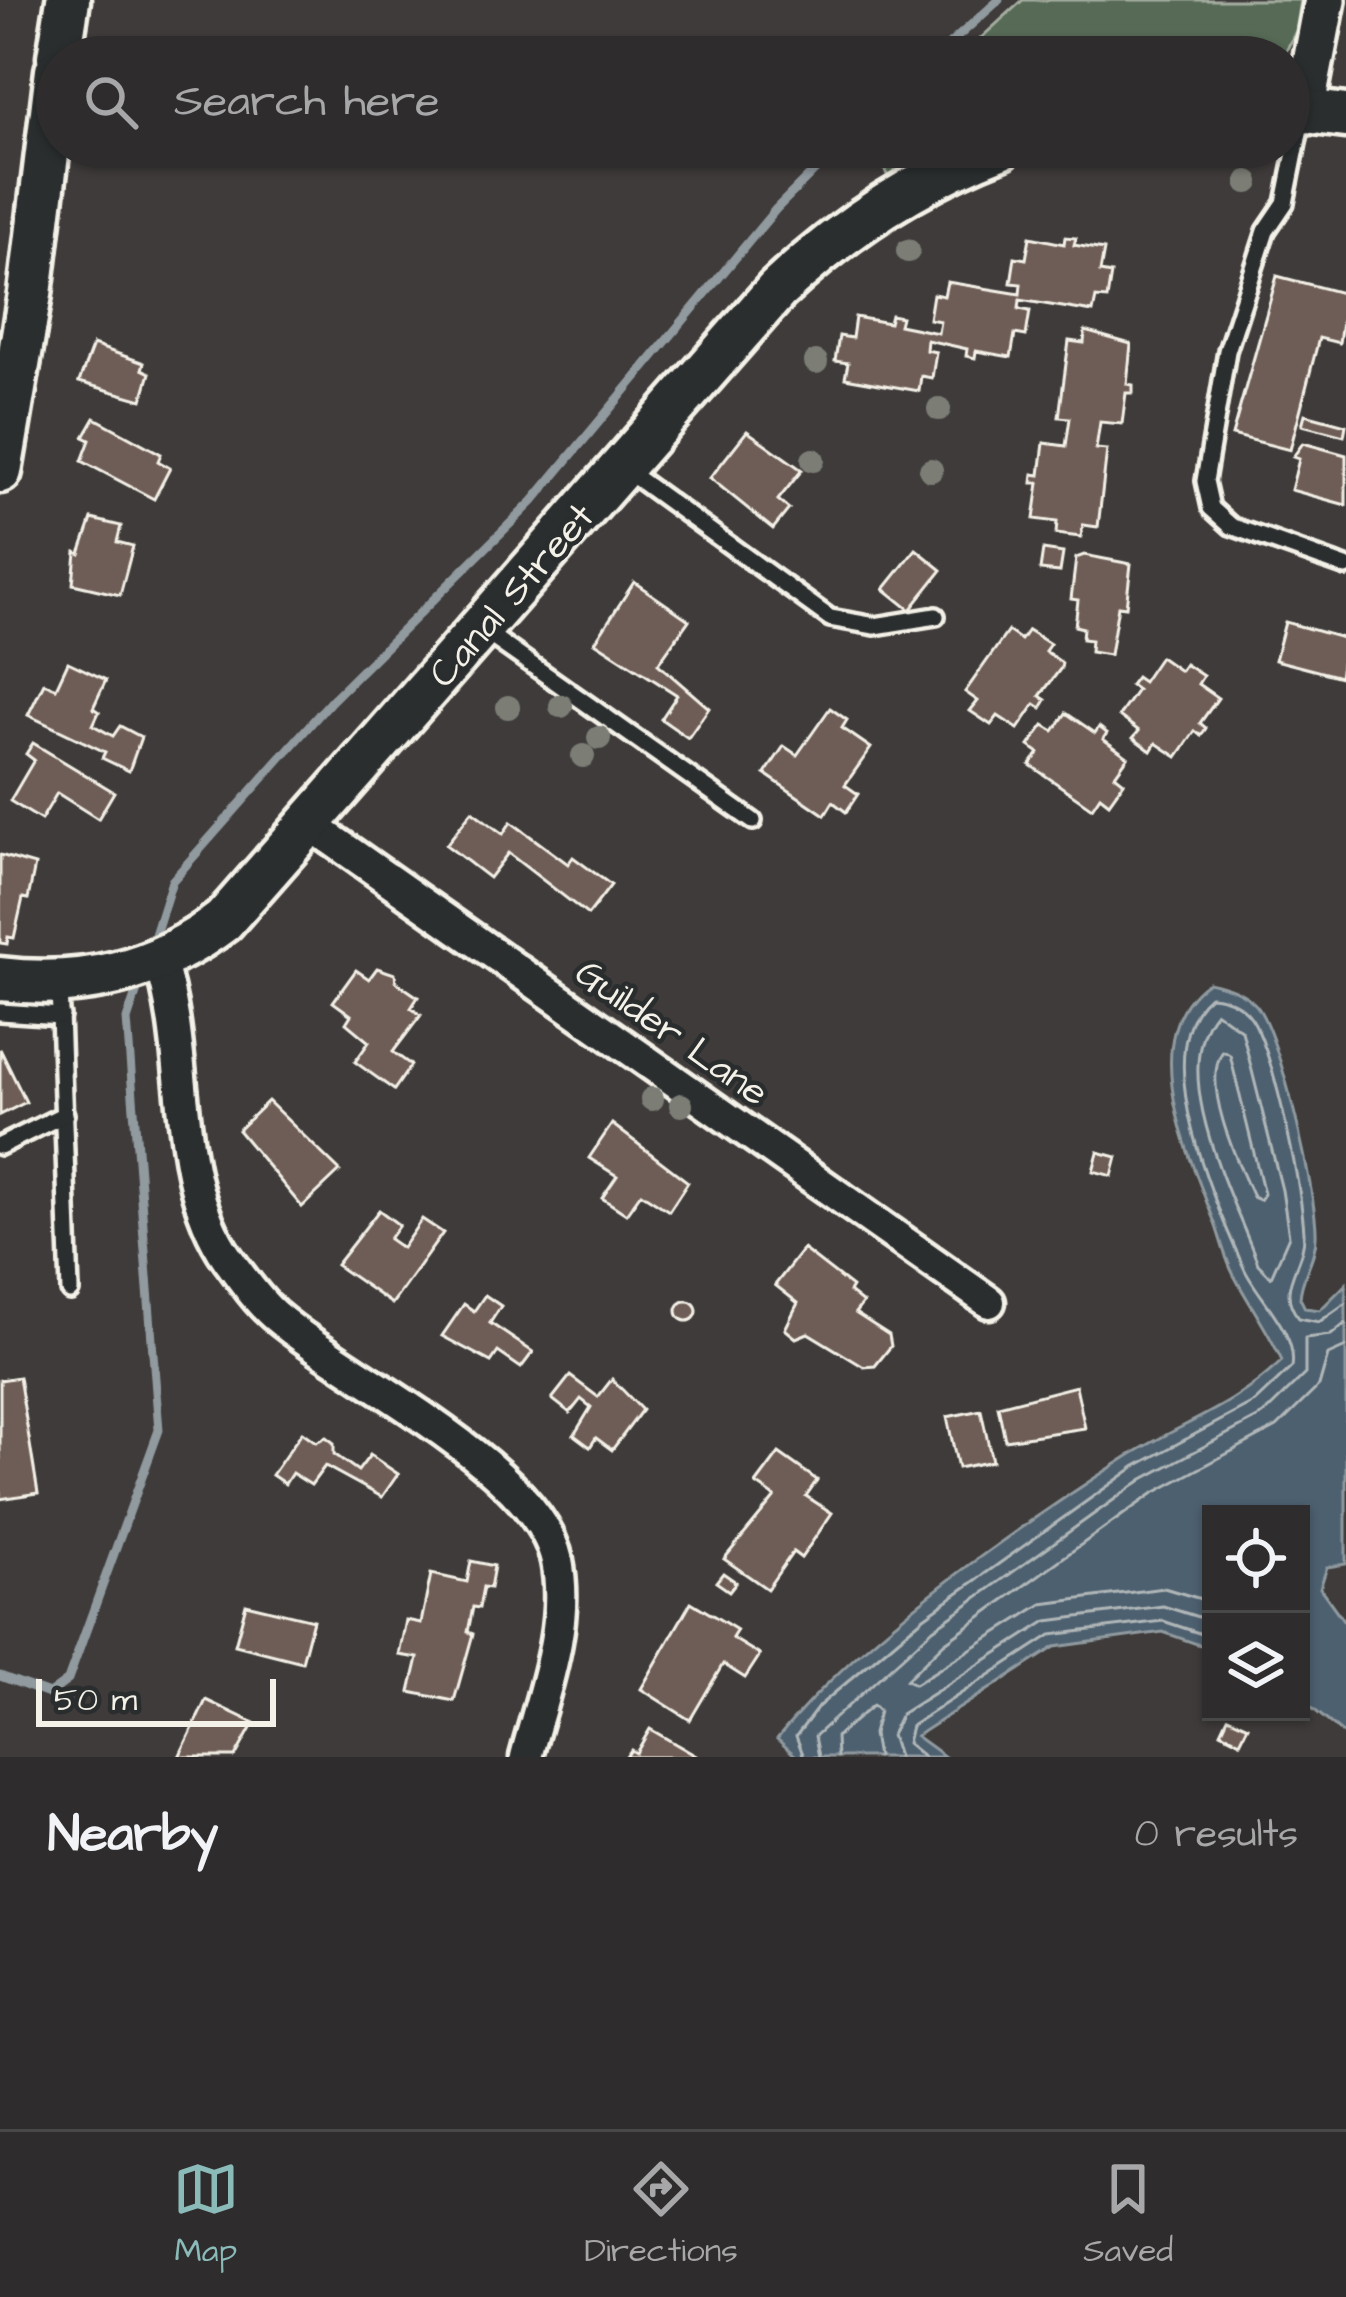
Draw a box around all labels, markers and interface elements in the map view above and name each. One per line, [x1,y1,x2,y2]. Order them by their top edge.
search box [36,36,1310,168]
icon: search [78,69,144,135]
text: Search here [174,71,440,133]
street label: Canal Street [417,492,608,700]
street label: Guilder Lane [564,947,779,1120]
map controls [1202,1505,1310,1721]
button: locate [1202,1505,1310,1613]
button: layers [1202,1613,1310,1721]
scale bar [36,1673,276,1726]
text: 50 m [54,1677,137,1723]
text: Nearby [48,1800,218,1871]
text: 0 results [1134,1808,1298,1862]
tab: Map [173,2156,239,2274]
tab: Directions [584,2156,738,2274]
tab: Saved [1083,2156,1173,2274]

